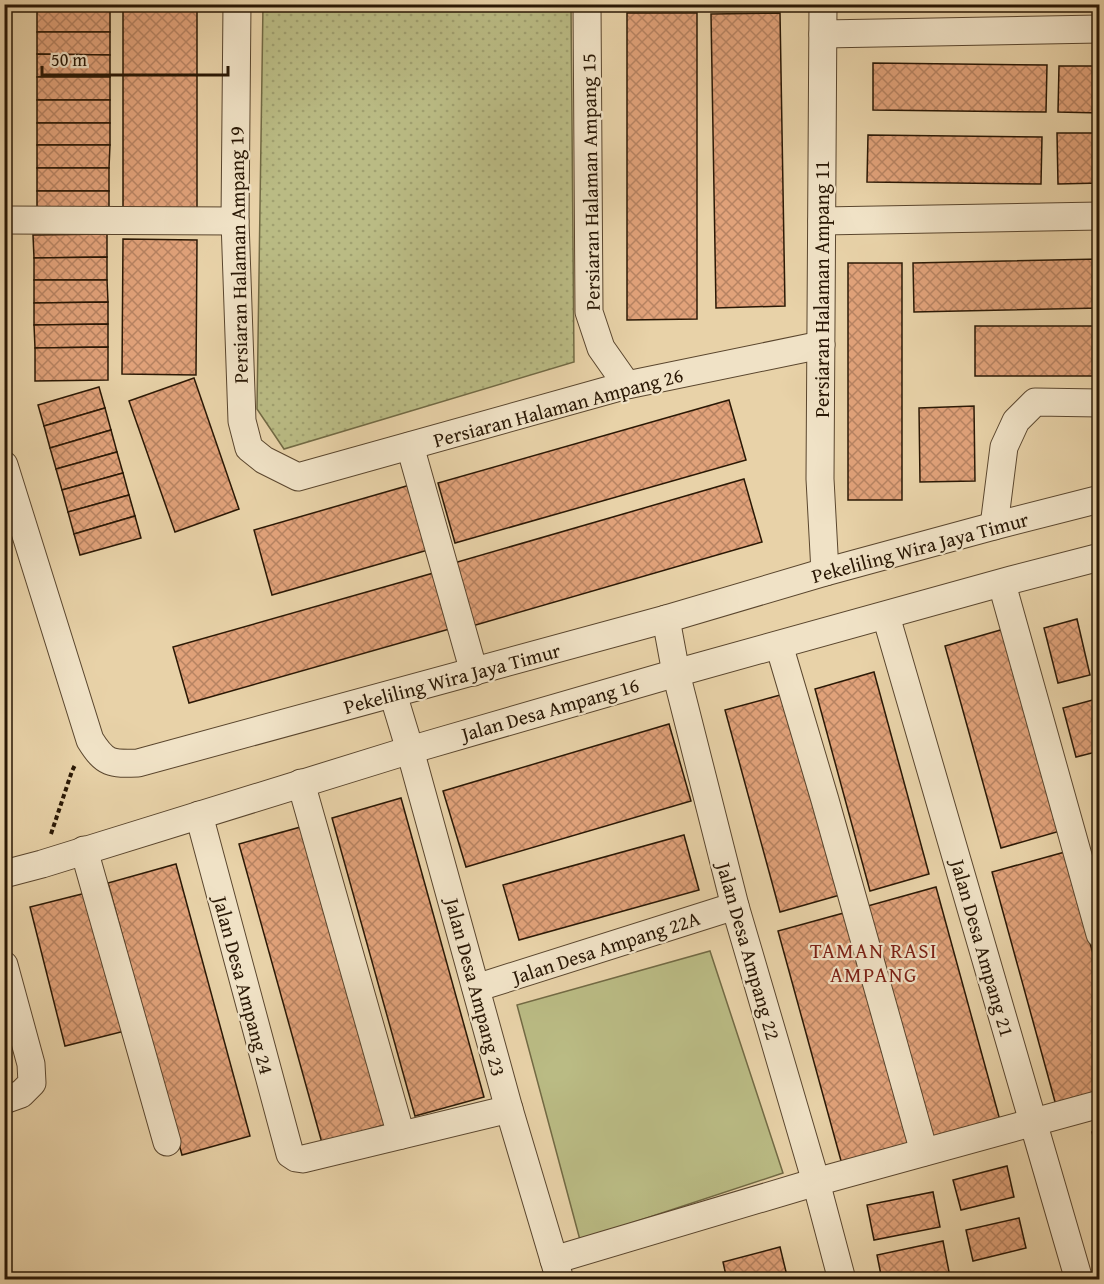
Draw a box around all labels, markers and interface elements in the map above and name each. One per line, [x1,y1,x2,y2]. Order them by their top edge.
scale bar [42,39,228,77]
text: 50 m [51,46,87,73]
street label: Persiaran Halaman Ampang 15 [573,53,607,311]
street label: Persiaran Halaman Ampang 19 [221,126,255,384]
street label: Persiaran Halaman Ampang 11 [807,160,836,418]
street label: Persiaran Halaman Ampang 26 [430,360,686,454]
street label: Pekeliling Wira Jaya Timur [808,504,1032,590]
street label: Pekeliling Wira Jaya Timur [340,635,564,721]
street label: Jalan Desa Ampang 16 [455,670,642,749]
street label: Jalan Desa Ampang 21 [943,853,1022,1040]
street label: Jalan Desa Ampang 22 [709,856,788,1043]
street label: Jalan Desa Ampang 24 [205,890,282,1077]
street label: Jalan Desa Ampang 23 [437,892,514,1079]
street label: Jalan Desa Ampang 22A [506,903,703,992]
district label: TAMAN RASI AMPANG [810,935,938,990]

